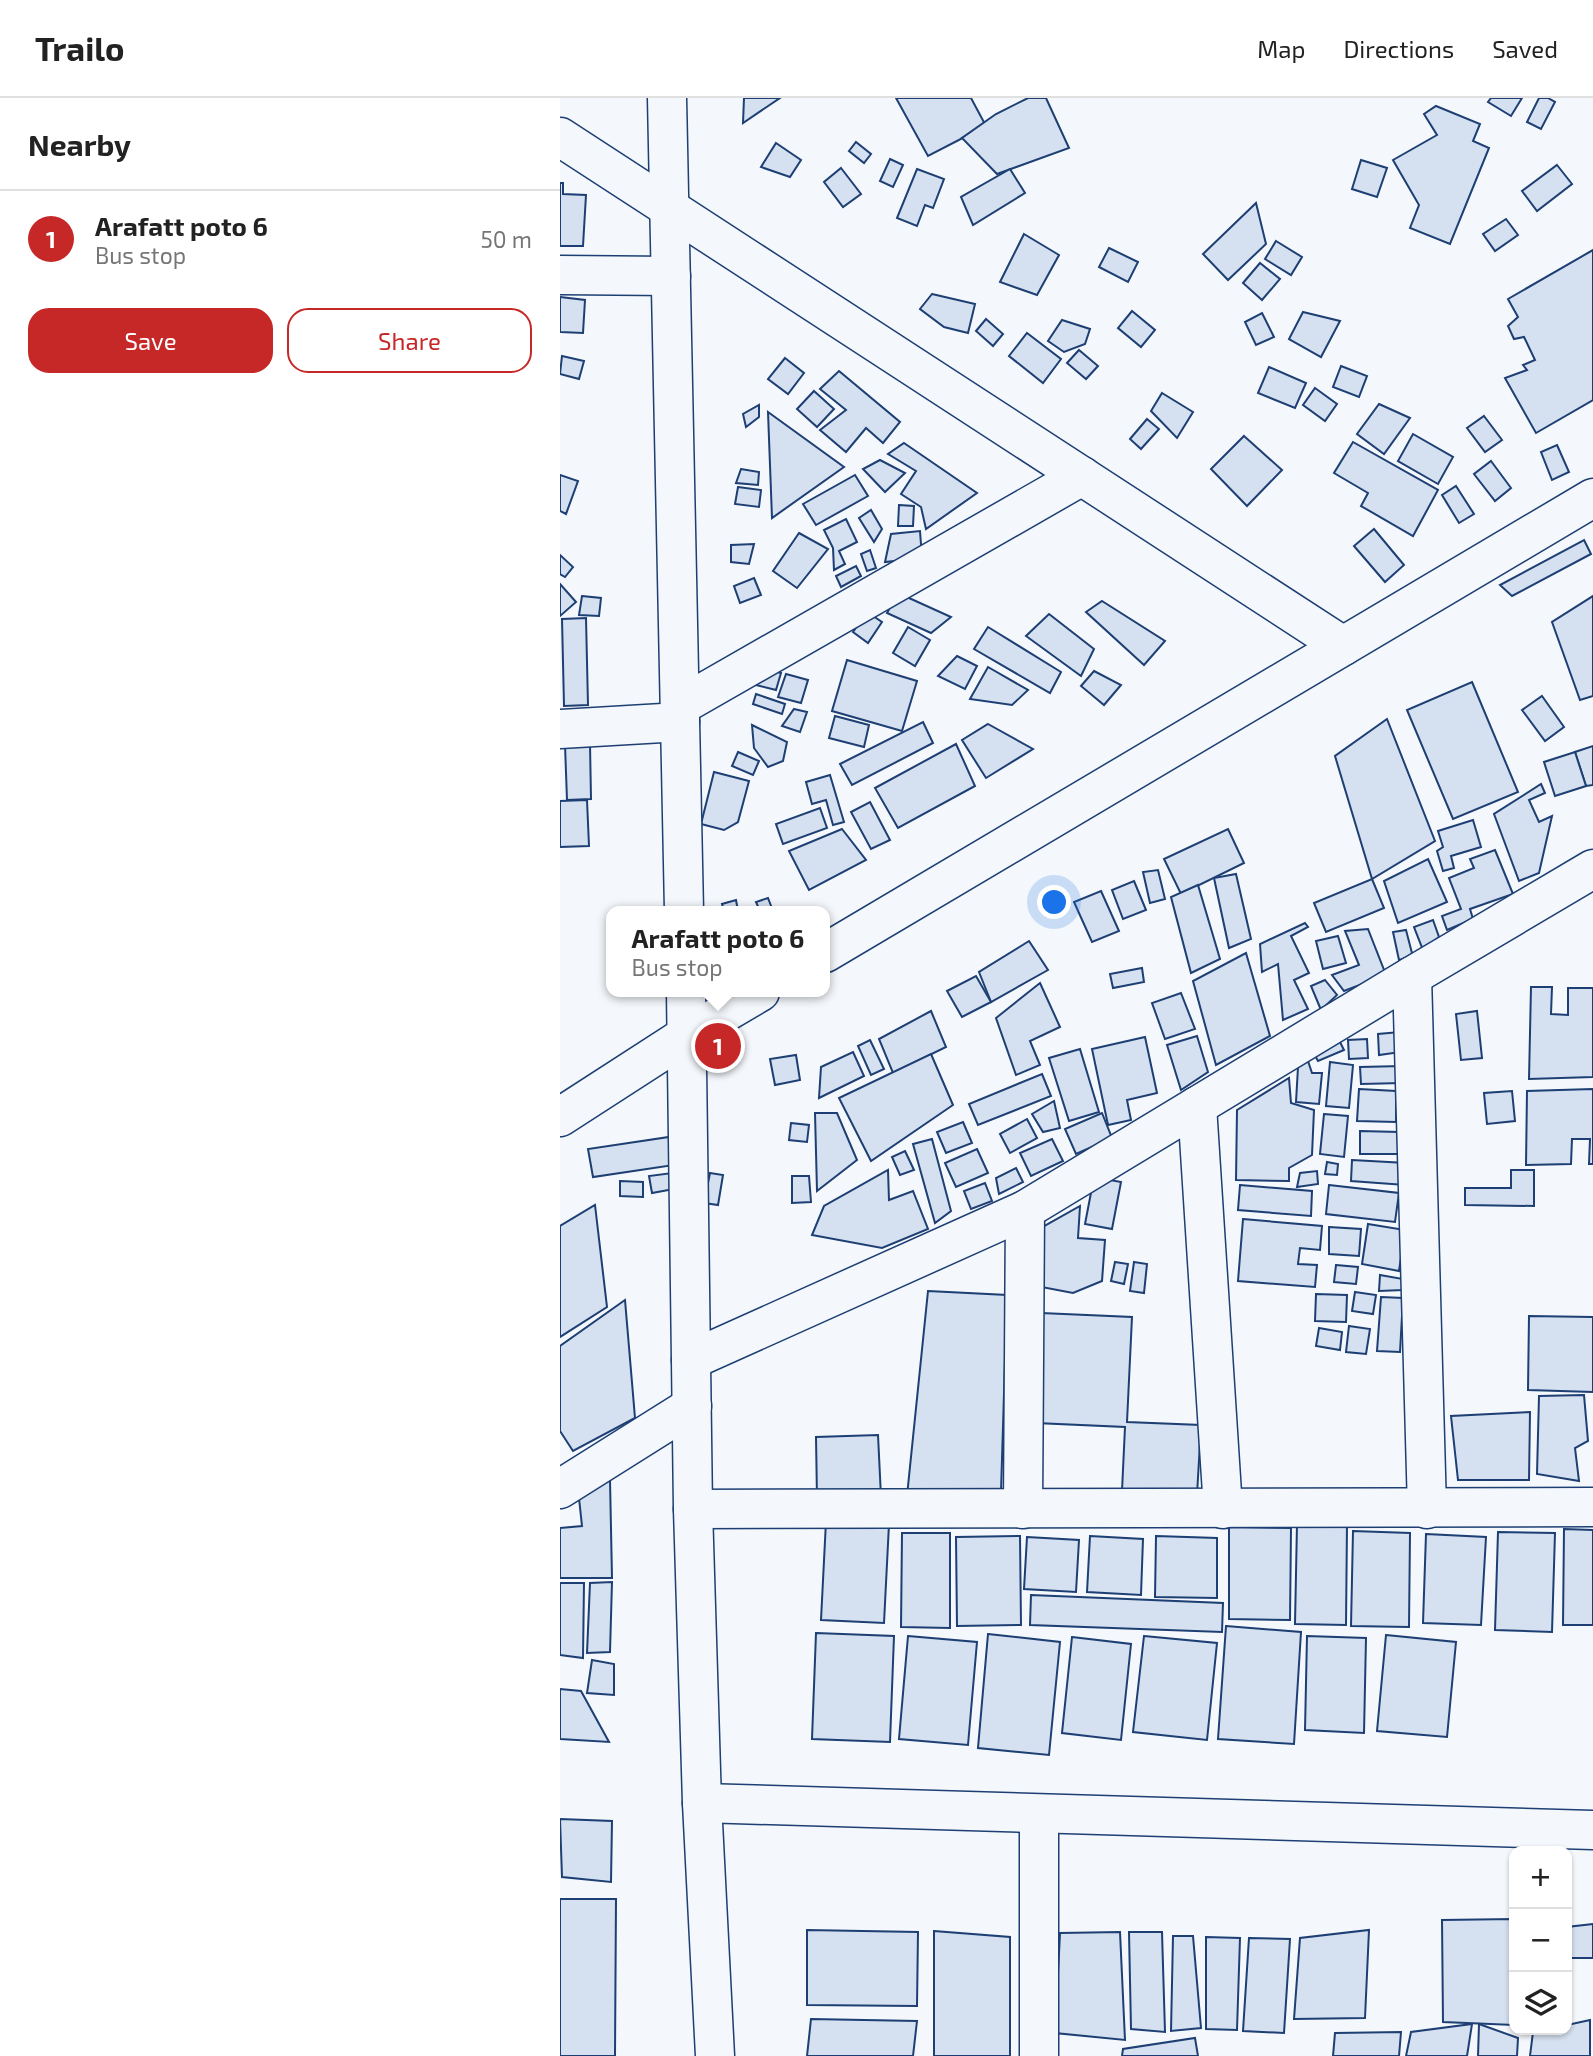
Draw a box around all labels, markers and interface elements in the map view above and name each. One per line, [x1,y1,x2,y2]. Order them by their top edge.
text: Trailo [35,28,125,68]
text: Map [1257,34,1305,63]
text: Directions [1343,34,1454,63]
text: Saved [1492,34,1558,63]
text: Nearby [28,126,131,162]
text: Arafatt poto 6 [95,210,268,241]
text: 1 [46,225,56,253]
text: 50 m [481,225,532,253]
text: Bus stop [95,241,186,269]
button: Save [28,308,273,373]
button: Share [287,308,532,373]
your location [1037,885,1071,919]
popup [606,906,830,997]
text: Arafatt poto 6 [632,922,804,953]
text: Bus stop [632,953,723,981]
pin: 1 [695,1020,741,1072]
map controls [1509,1846,1572,2035]
button: + [1509,1846,1572,1909]
button: − [1509,1909,1572,1972]
button: layers [1509,1972,1572,2035]

